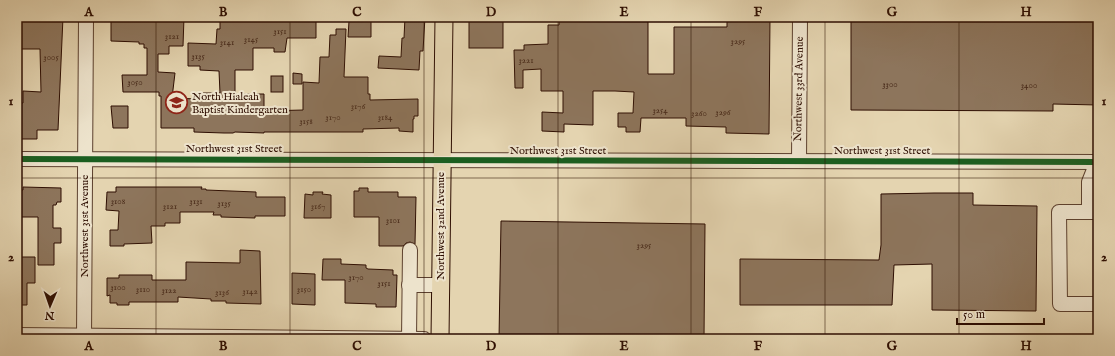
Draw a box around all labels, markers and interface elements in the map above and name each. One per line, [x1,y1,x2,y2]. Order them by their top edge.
text: A [84,4,95,21]
text: B [219,4,228,21]
text: C [352,4,362,21]
text: D [486,4,497,21]
text: E [619,4,629,21]
text: F [754,4,763,21]
text: G [887,4,898,21]
text: H [1020,4,1032,21]
house number: 3151 [273,26,287,37]
house number: 3121 [165,31,179,42]
house number: 3145 [244,34,259,45]
house number: 3295 [731,36,746,47]
street label: Northwest 33rd Avenue [791,36,807,142]
house number: 3141 [220,37,234,48]
house number: 3135 [191,51,205,62]
house number: 3005 [43,52,59,63]
house number: 3221 [518,55,534,66]
house number: 3050 [127,77,143,88]
house number: 3300 [882,79,898,90]
house number: 3400 [1021,80,1037,91]
school or university icon: North Hialeah Baptist Kindergarten [164,90,190,116]
place label: North Hialeah Baptist Kindergarten [192,90,288,117]
text: 1 [9,93,14,110]
text: 1 [1102,93,1107,110]
house number: 3176 [351,101,366,112]
house number: 3254 [652,105,668,116]
house number: 3296 [715,107,731,118]
house number: 3260 [691,108,707,119]
house number: 3170 [325,112,341,123]
house number: 3184 [378,112,393,123]
house number: 3158 [299,116,313,127]
street label: Northwest 31st Street [186,142,282,156]
street label: Northwest 31st Street [510,144,606,158]
street label: Northwest 31st Street [834,144,930,158]
street label: Northwest 32nd Avenue [434,172,448,280]
street label: Northwest 31st Avenue [78,175,92,277]
house number: 3108 [111,196,126,207]
house number: 3131 [189,196,203,207]
house number: 3135 [217,198,231,209]
house number: 3121 [163,201,177,212]
house number: 3167 [311,201,325,212]
house number: 3101 [386,215,400,226]
house number: 3295 [637,240,652,251]
text: 2 [8,249,14,266]
text: 2 [1101,249,1107,266]
house number: 3170 [348,272,364,283]
house number: 3151 [377,278,391,289]
house number: 3100 [110,282,126,293]
house number: 3110 [136,284,150,295]
house number: 3150 [297,284,311,295]
house number: 3122 [161,285,177,296]
north arrow [30,286,70,326]
house number: 3142 [242,286,258,297]
house number: 3136 [215,287,229,298]
scale bar [957,300,1044,326]
text: 50 m [963,307,985,322]
text: N [44,308,56,322]
text: A [84,338,95,355]
text: B [219,338,228,355]
text: C [352,338,362,355]
text: D [486,338,497,355]
text: E [619,338,629,355]
text: F [754,338,763,355]
text: G [887,338,898,355]
text: H [1020,338,1032,355]

